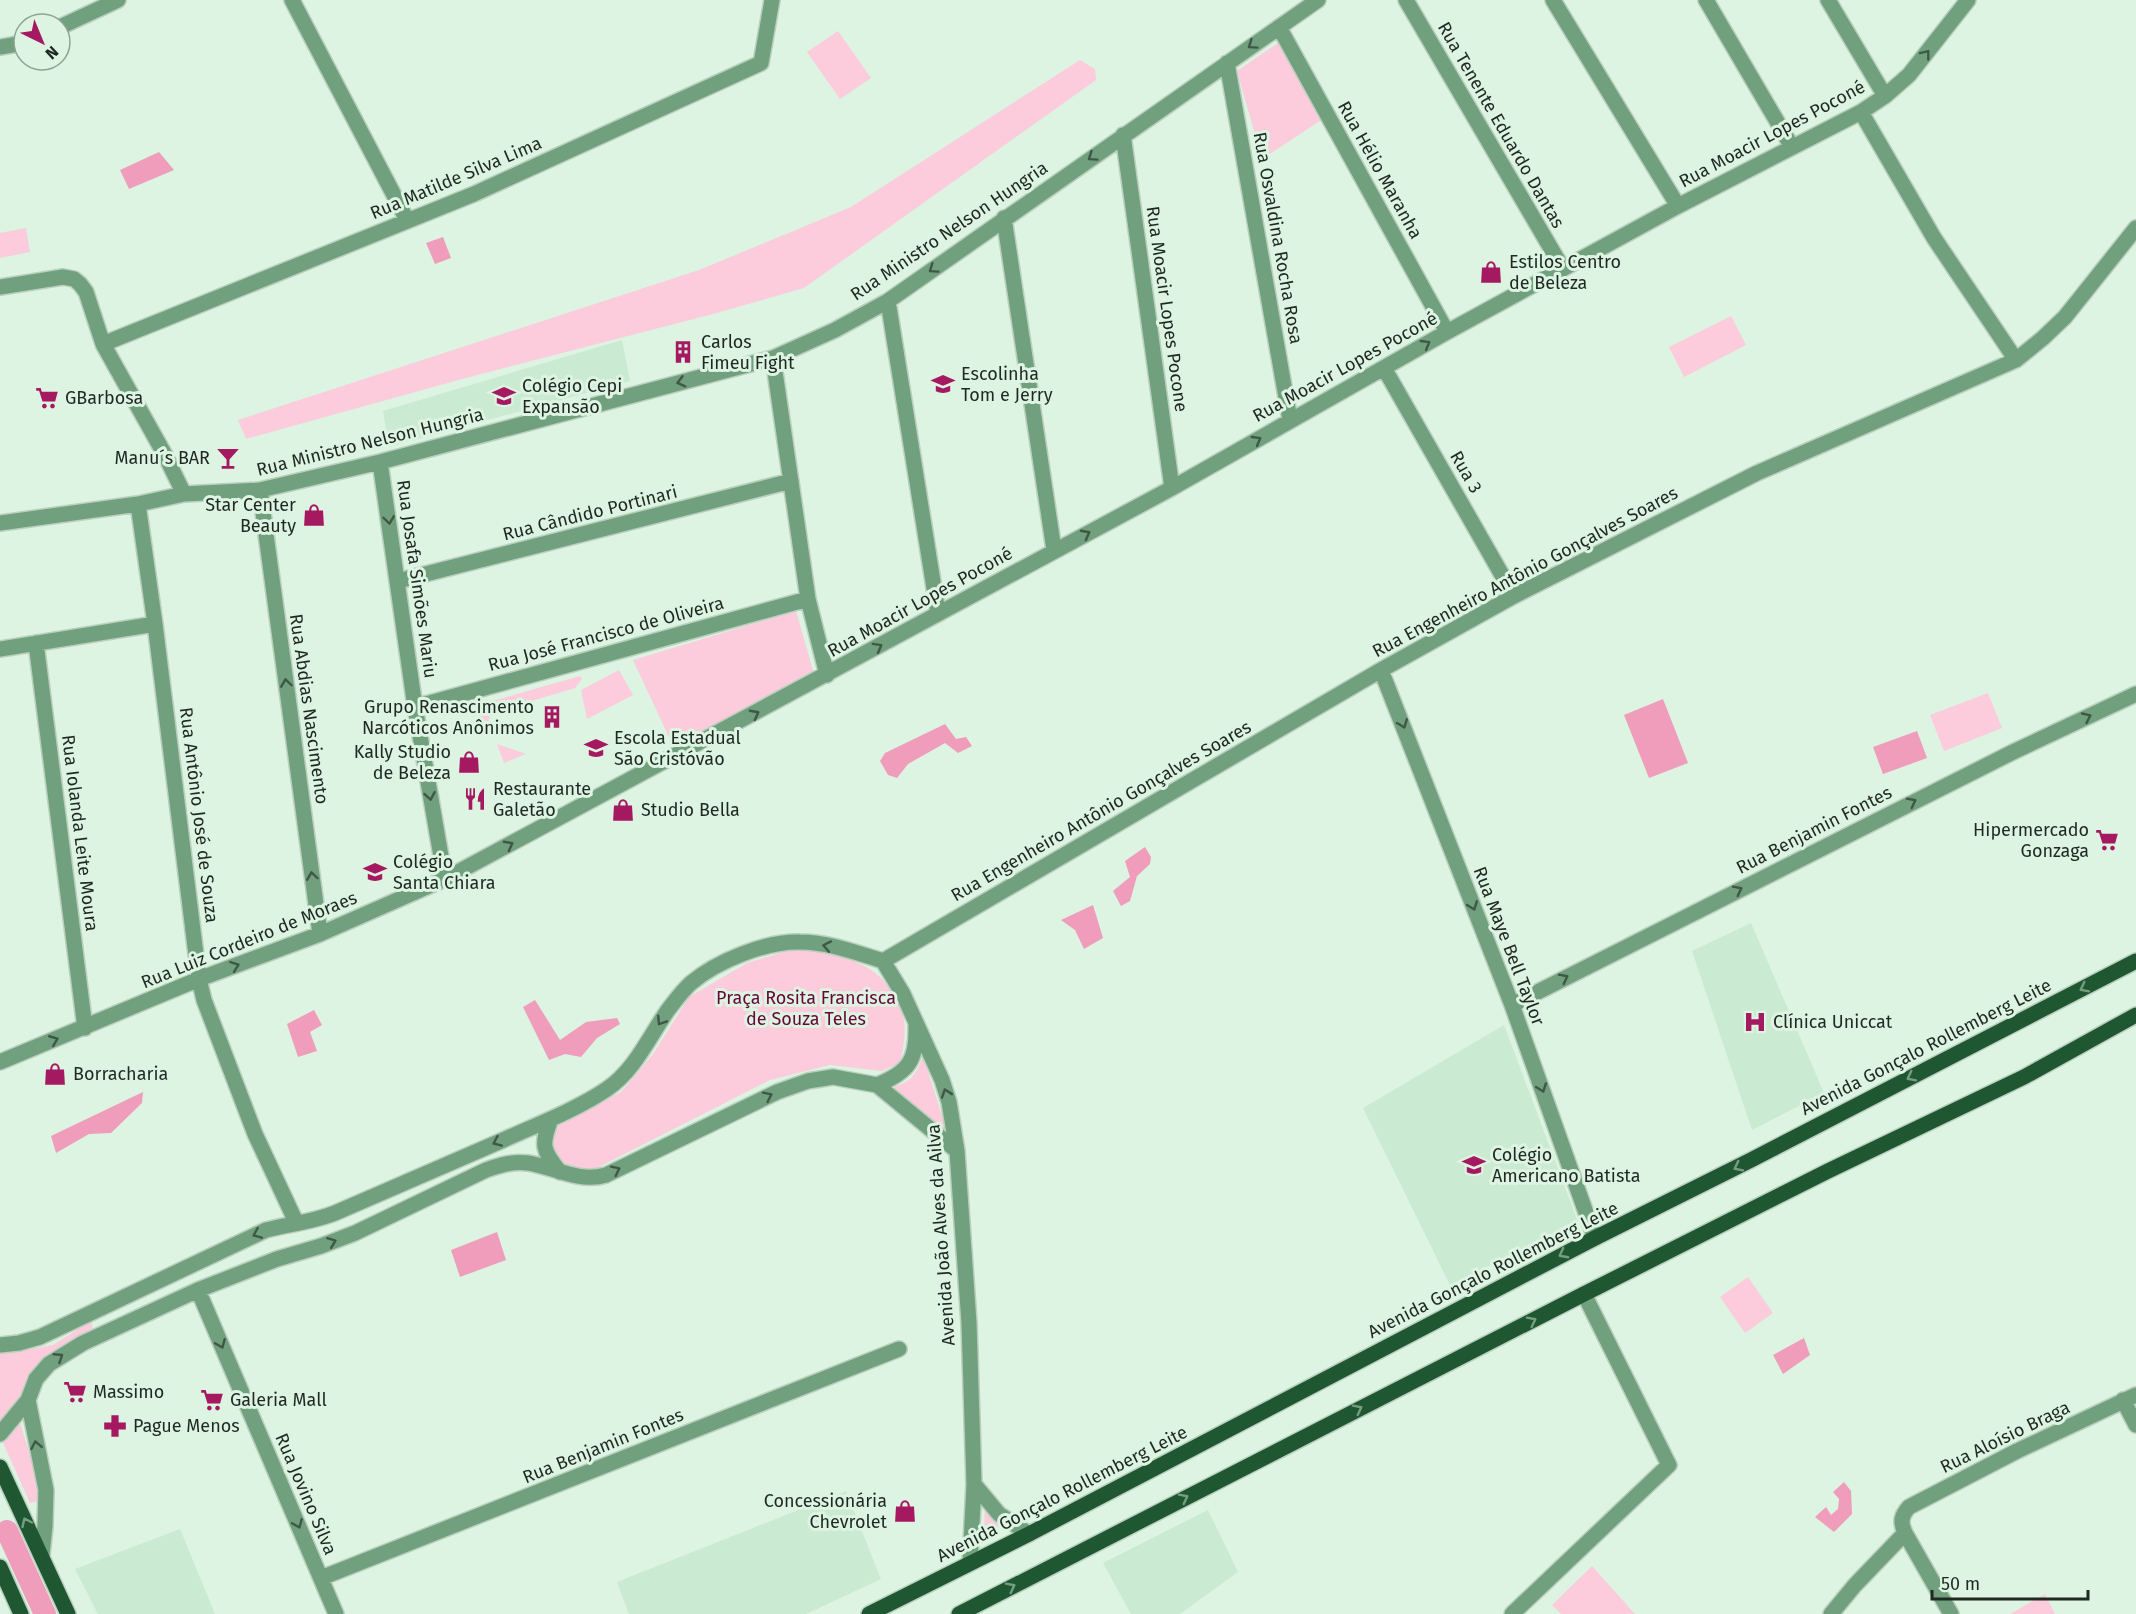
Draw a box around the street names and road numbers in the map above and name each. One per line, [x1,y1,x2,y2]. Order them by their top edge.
street label: Rua Tenente Eduardo Dantas [1433,18,1569,232]
street label: Rua Moacir Lopes Poconé [1675,76,1869,192]
street label: Rua Hélio Maranha [1333,97,1427,243]
street label: Rua Osvaldina Rocha Rosa [1249,130,1307,346]
street label: Rua Matilde Silva Lima [367,132,545,224]
street label: Rua Ministro Nelson Hungria [846,157,1052,305]
street label: Rua Moacir Lopes Pocone [1142,205,1192,413]
street label: Rua Moacir Lopes Poconé [1249,307,1441,427]
street label: Rua Ministro Nelson Hungria [254,403,486,481]
street label: Rua 3 [1445,447,1487,497]
street label: Rua Josafa Simões Mariu [392,478,442,680]
street label: Rua Cândido Portinari [500,481,680,545]
street label: Rua Engenheiro Antônio Gonçalves Soares [1368,482,1682,662]
street label: Rua Moacir Lopes Poconé [824,542,1016,662]
street label: Rua José Francisco de Oliveira [486,592,726,676]
street label: Rua Abdias Nascimento [285,612,333,806]
street label: Rua Antônio José de Souza [175,706,223,924]
street label: Rua Engenheiro Antônio Gonçalves Soares [947,716,1255,906]
street label: Rua Iolanda Leite Moura [57,733,103,933]
street label: Rua Benjamin Fontes [1733,781,1895,879]
street label: Rua Maye Bell Taylor [1469,863,1549,1029]
street label: Rua Luiz Cordeiro de Moraes [138,887,360,993]
street label: Avenida Gonçalo Rollemberg Leite [1797,974,2055,1120]
street label: Avenida João Alves da Ailva [922,1123,960,1347]
street label: Avenida Gonçalo Rollemberg Leite [1364,1197,1622,1343]
street label: Rua Aloísio Braga [1937,1396,2073,1478]
street label: Rua Benjamin Fontes [519,1404,687,1488]
street label: Avenida Gonçalo Rollemberg Leite [933,1421,1191,1567]
street label: Rua Jovino Silva [270,1430,342,1558]

